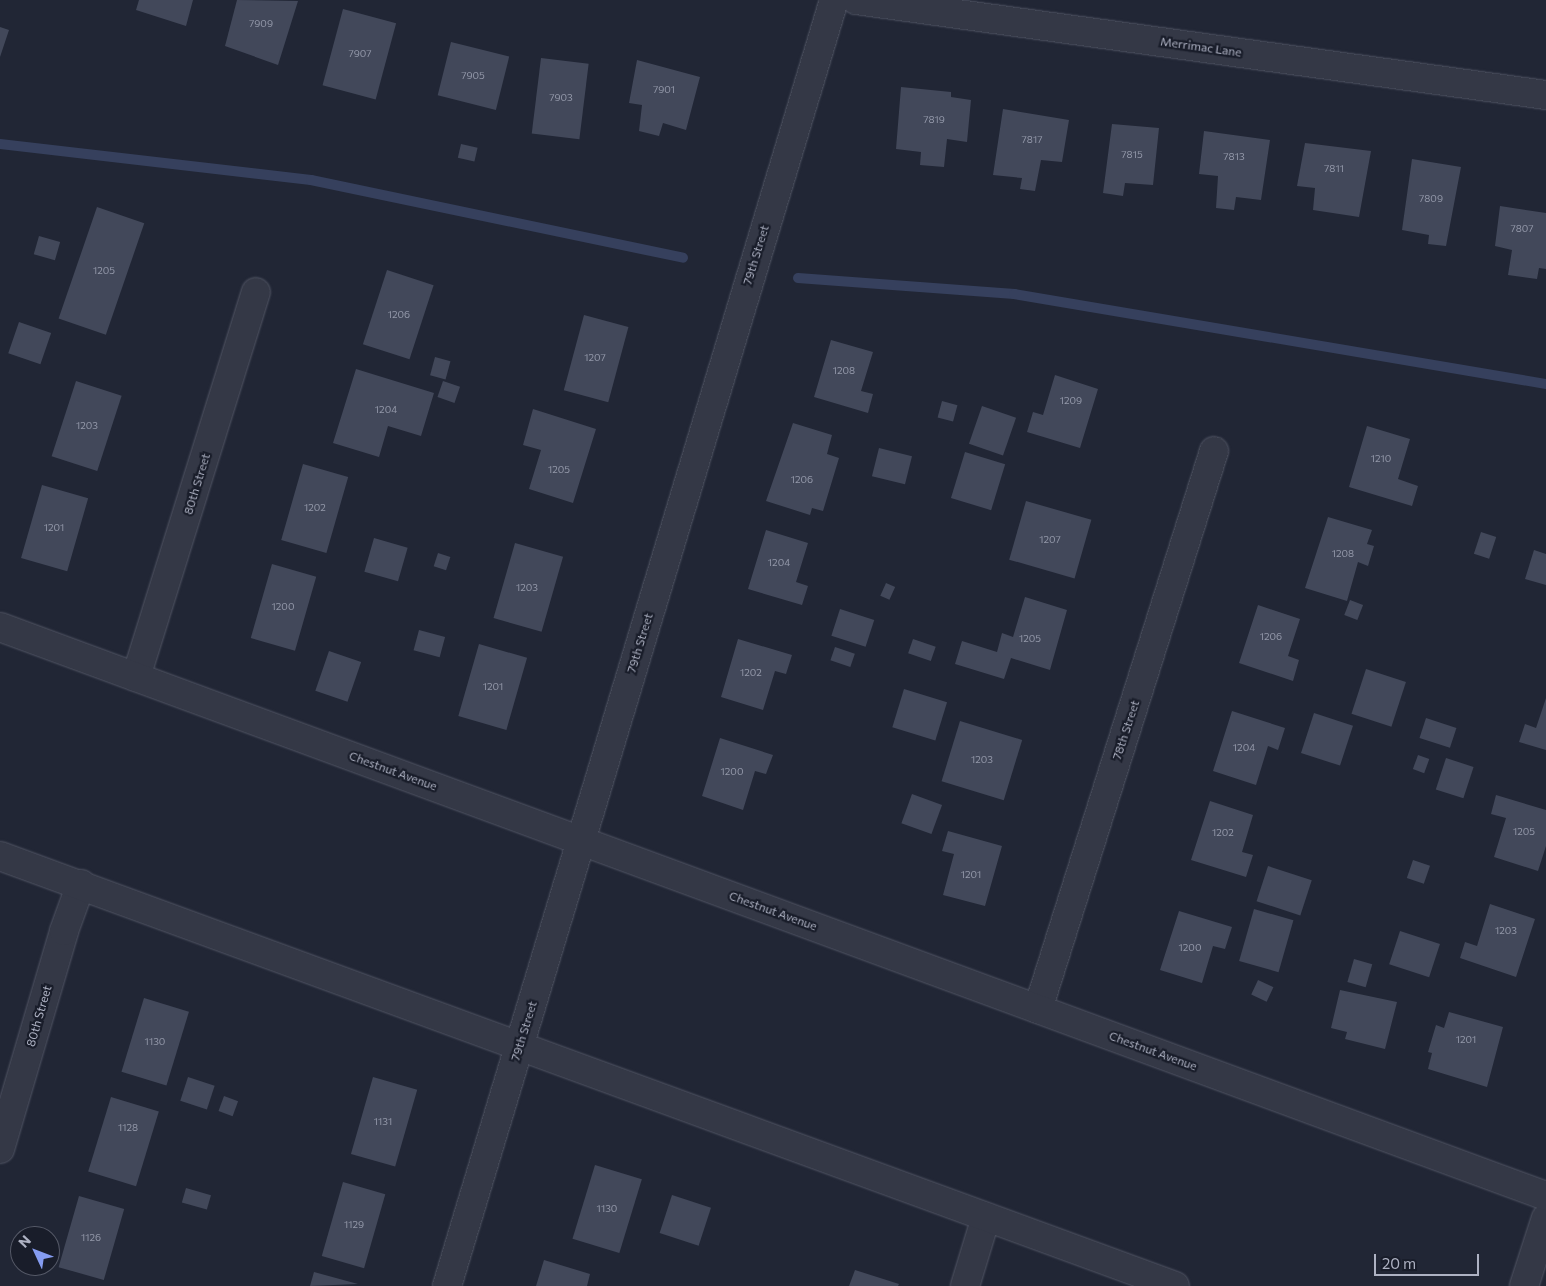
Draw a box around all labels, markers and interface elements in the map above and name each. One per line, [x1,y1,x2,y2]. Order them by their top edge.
house number: 7909 [249,18,273,30]
street label: Merrimac Lane [1160,34,1242,60]
house number: 7907 [348,48,372,60]
house number: 7905 [461,70,485,82]
house number: 7901 [653,84,675,96]
house number: 7903 [549,92,573,104]
house number: 7819 [923,114,945,126]
house number: 7817 [1022,134,1042,146]
house number: 7815 [1121,149,1143,161]
house number: 7813 [1223,151,1245,163]
house number: 7811 [1324,163,1344,175]
house number: 7809 [1419,193,1443,205]
street label: 79th Street [740,223,772,287]
house number: 7807 [1510,223,1534,235]
house number: 1205 [93,265,115,277]
house number: 1206 [388,309,410,321]
house number: 1207 [584,352,606,364]
house number: 1208 [833,365,855,377]
house number: 1209 [1060,395,1082,407]
house number: 1204 [375,404,397,416]
house number: 1203 [76,420,98,432]
street label: 80th Street [181,452,213,516]
house number: 1210 [1371,453,1391,465]
house number: 1205 [548,464,570,476]
house number: 1206 [791,474,813,486]
house number: 1202 [304,502,326,514]
house number: 1201 [44,522,64,534]
house number: 1207 [1039,534,1061,546]
house number: 1208 [1332,548,1354,560]
house number: 1204 [768,557,790,569]
house number: 1203 [516,582,538,594]
house number: 1200 [272,601,294,613]
street label: 79th Street [624,611,656,675]
house number: 1206 [1260,631,1282,643]
house number: 1205 [1019,633,1041,645]
house number: 1202 [740,667,762,679]
house number: 1201 [483,681,503,693]
street label: 78th Street [1110,698,1142,762]
house number: 1204 [1233,742,1255,754]
street label: Chestnut Avenue [347,748,439,794]
house number: 1203 [971,754,993,766]
house number: 1200 [721,766,743,778]
house number: 1205 [1513,826,1535,838]
house number: 1202 [1212,827,1234,839]
house number: 1201 [961,869,981,881]
street label: Chestnut Avenue [727,888,819,934]
house number: 1203 [1495,925,1517,937]
house number: 1200 [1179,942,1201,954]
street label: 80th Street [23,984,55,1048]
street label: 79th Street [508,999,540,1063]
street label: Chestnut Avenue [1107,1028,1199,1074]
house number: 1201 [1456,1034,1476,1046]
house number: 1130 [145,1036,165,1048]
house number: 1131 [374,1116,392,1128]
house number: 1128 [118,1122,138,1134]
house number: 1130 [597,1203,617,1215]
house number: 1129 [344,1219,364,1231]
north arrow [10,1226,60,1276]
text: N [15,1231,34,1251]
house number: 1126 [81,1232,101,1244]
scale bar [1376,1244,1481,1276]
text: 20 m [1382,1254,1416,1272]

